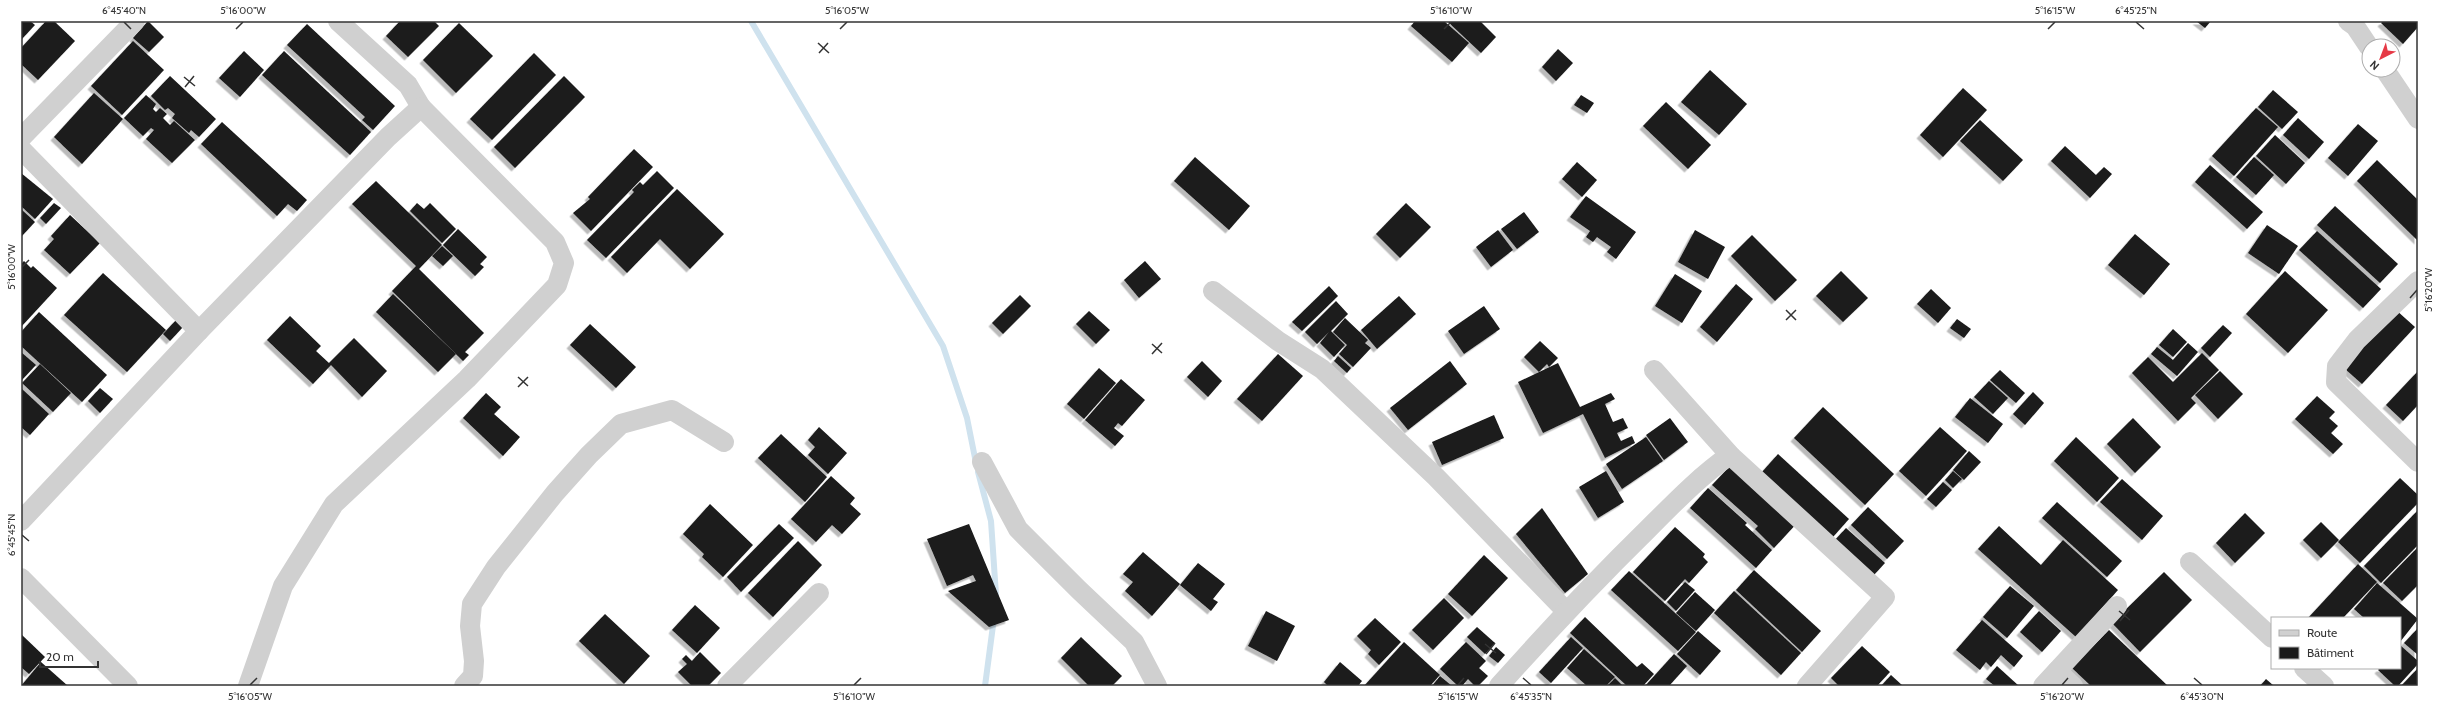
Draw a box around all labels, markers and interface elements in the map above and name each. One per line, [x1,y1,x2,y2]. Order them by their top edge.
text: 6°45'40"N [102,4,146,17]
text: 5°16'00"W [220,4,266,17]
text: 5°16'05"W [825,4,870,17]
text: 5°16'10"W [1430,4,1472,17]
text: 5°16'15"W [2035,4,2076,17]
text: 6°45'25"N [2115,4,2157,17]
north arrow [2361,38,2401,78]
text: N [2367,58,2382,73]
text: 5°16'00"W [5,244,18,290]
text: 5°16'20"W [2422,268,2435,312]
text: 6°45'45"N [5,514,18,556]
legend [2271,617,2401,669]
text: Route [2307,625,2337,640]
scale bar [40,643,98,669]
text: Bâtiment [2307,645,2354,660]
text: 20 m [46,649,74,664]
text: 5°16'05"W [228,690,273,703]
text: 5°16'10"W [833,690,875,703]
text: 5°16'15"W [1438,690,1479,703]
text: 6°45'35"N [1510,690,1552,703]
text: 5°16'20"W [2040,690,2084,703]
text: 6°45'30"N [2180,690,2224,703]

